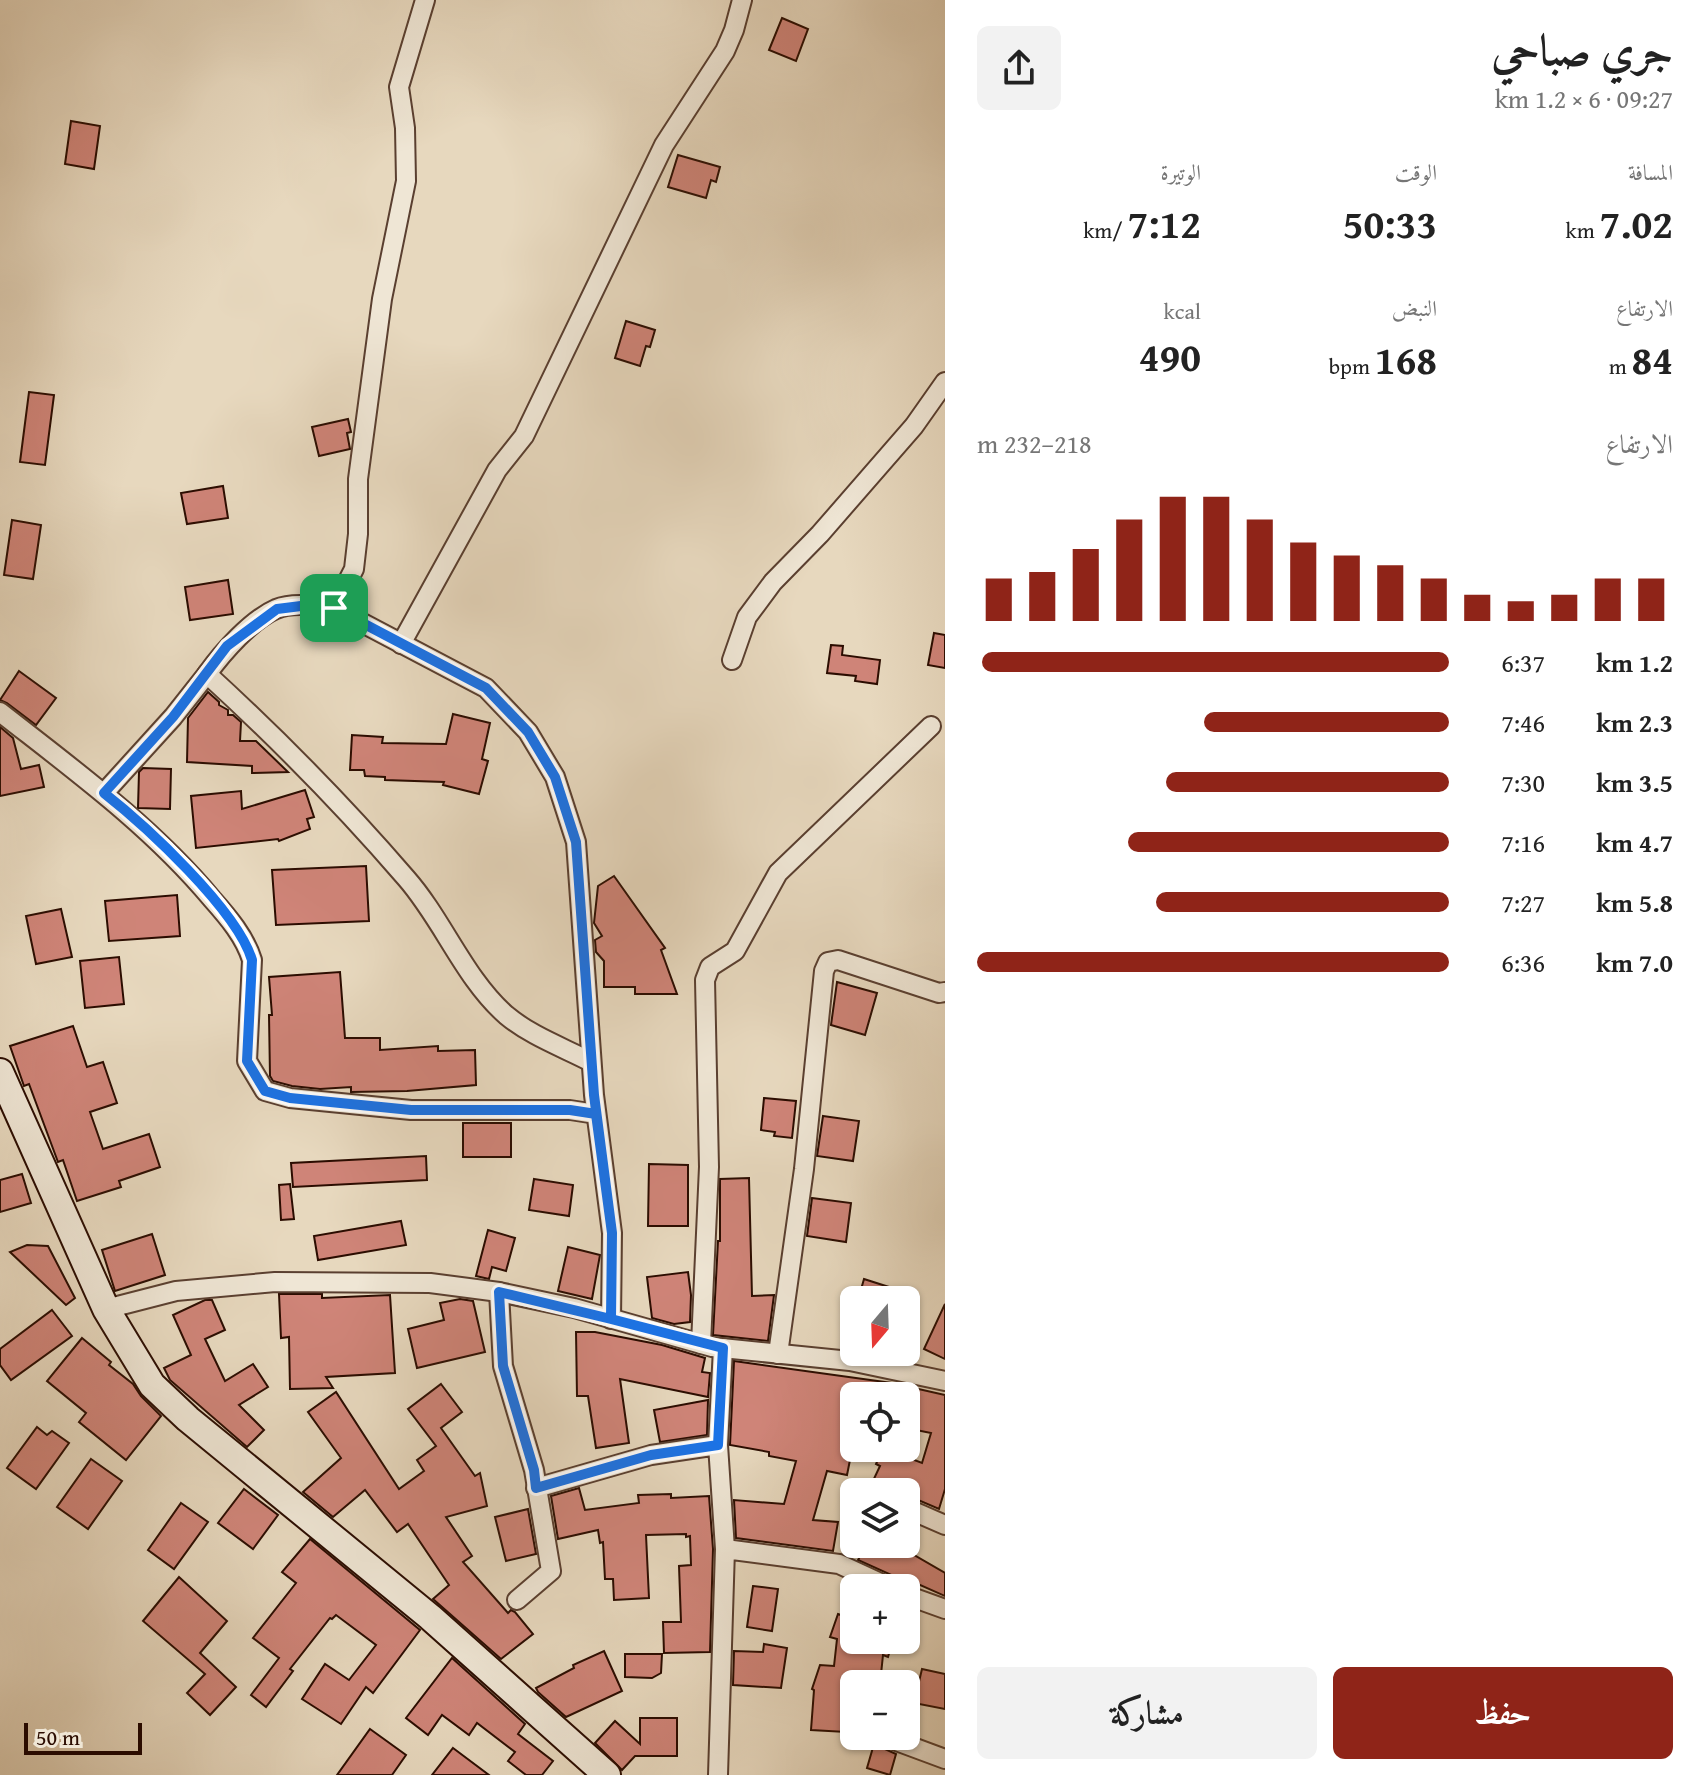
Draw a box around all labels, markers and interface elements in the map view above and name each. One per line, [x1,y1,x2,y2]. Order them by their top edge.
text: جري صباحي [1491,17,1673,81]
button: share [977,26,1061,110]
text: 09:27 · 6 × 1.2 km [1495,79,1673,118]
text: الوتيرة [1160,156,1201,188]
text: الوقت [1395,156,1437,188]
text: المسافة [1628,156,1673,188]
text: 7:12 [1128,194,1201,253]
text: 50:33 [1343,194,1437,253]
text: 7.02 [1600,194,1673,253]
text: /km [1083,214,1128,246]
text: km [1566,214,1600,246]
text: النبض [1392,292,1437,324]
text: الارتفاع [1616,292,1673,324]
text: kcal [1163,295,1201,327]
text: 490 [1139,327,1201,386]
text: 168 [1375,330,1437,389]
text: 84 [1632,330,1673,389]
text: bpm [1329,350,1375,382]
text: m [1609,350,1632,382]
text: 218–232 m [977,424,1091,463]
text: الارتفاع [1606,424,1673,463]
pin [300,574,368,642]
icon: arrive [312,586,356,630]
text: 6:37 [1501,643,1545,682]
text: 1.2 km [1596,643,1673,682]
text: 7:46 [1501,703,1545,742]
text: 2.3 km [1596,703,1673,742]
text: 7:30 [1501,763,1545,802]
text: 3.5 km [1596,763,1673,802]
text: 7:16 [1501,823,1545,862]
text: 4.7 km [1596,823,1673,862]
text: 7:27 [1501,883,1545,922]
text: 5.8 km [1596,883,1673,922]
text: 6:36 [1501,943,1545,982]
text: 7.0 km [1596,943,1673,982]
north arrow [840,1286,920,1366]
map controls [840,1286,920,1750]
button: locate [840,1382,920,1462]
button: layers [840,1478,920,1558]
button: + [840,1574,920,1654]
button: مشاركة [977,1667,1317,1759]
button: حفظ [1333,1667,1673,1759]
button: − [840,1670,920,1750]
scale bar [24,1719,142,1755]
text: 50 m [36,1721,80,1753]

